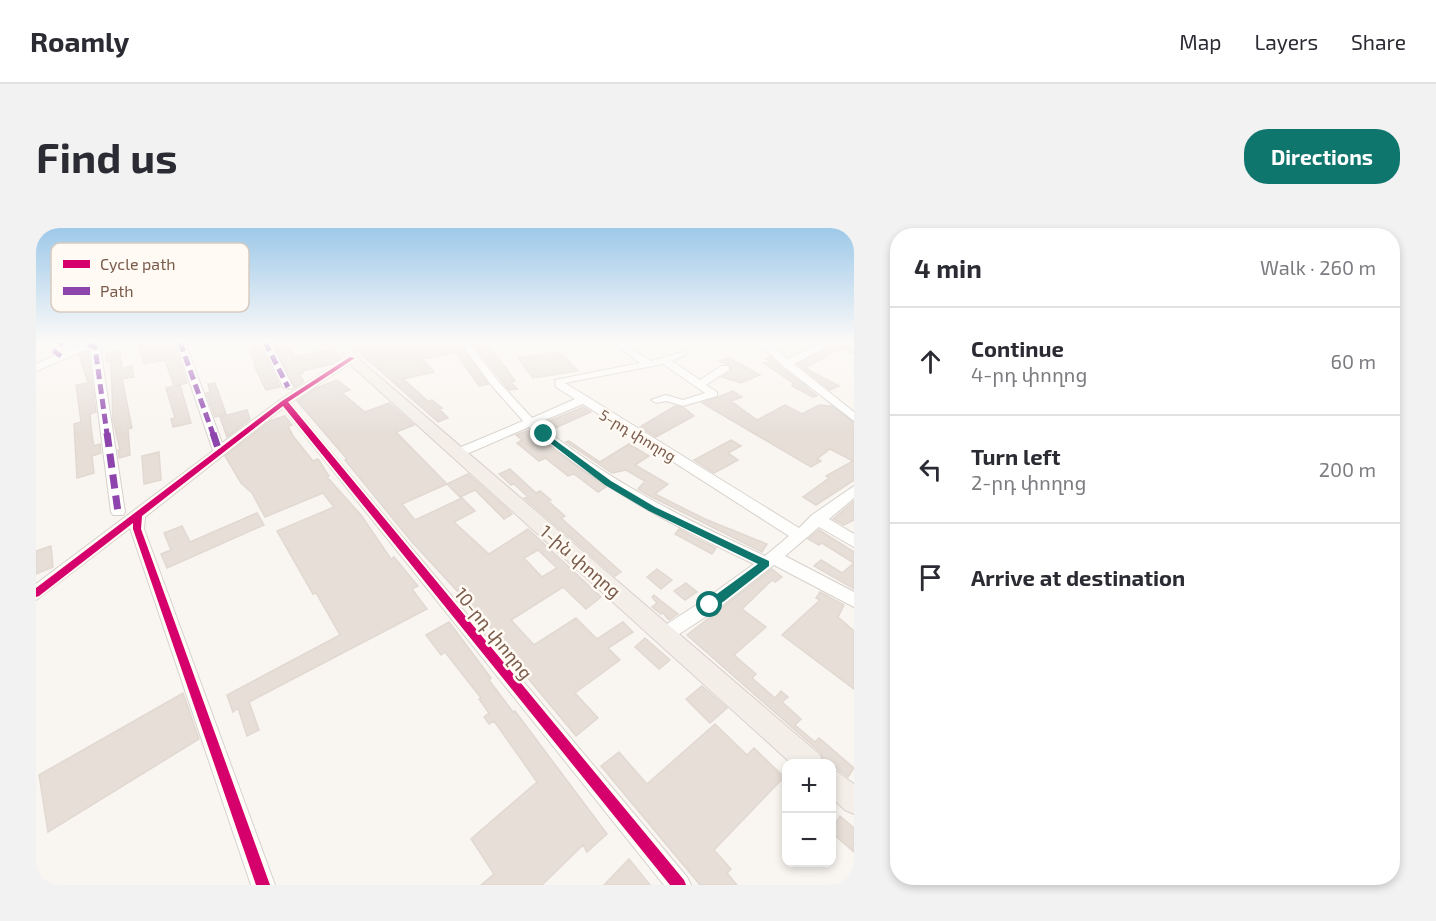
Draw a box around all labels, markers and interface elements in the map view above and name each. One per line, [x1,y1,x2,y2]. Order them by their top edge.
text: Roamly [30,24,129,58]
text: Map [1179,29,1221,54]
text: Layers [1254,29,1318,54]
text: Share [1351,29,1406,54]
button: Directions [1244,129,1400,184]
text: Find us [36,131,178,181]
legend [51,243,249,312]
text: 4 min [914,252,982,283]
text: Cycle path [100,254,176,273]
text: Walk · 260 m [1260,255,1376,279]
text: Path [100,281,134,300]
text: Continue [971,335,1064,361]
icon: ahead [914,345,947,378]
text: 60 m [1331,349,1376,373]
text: 4-րդ փողոց [971,362,1087,386]
street label: 5-րդ փողոց [596,405,680,466]
route end [530,420,556,446]
text: Turn left [971,443,1060,469]
icon: left [914,453,947,486]
text: 200 m [1319,457,1376,481]
text: 2-րդ փողոց [971,470,1086,494]
street label: 1-ին փողոց [536,520,626,602]
icon: arrive [914,561,947,594]
text: Arrive at destination [971,564,1185,590]
street label: 10-րդ փողոց [450,583,538,683]
route start [696,591,722,617]
map controls [782,759,836,867]
button: + [782,759,836,813]
button: − [782,813,836,867]

